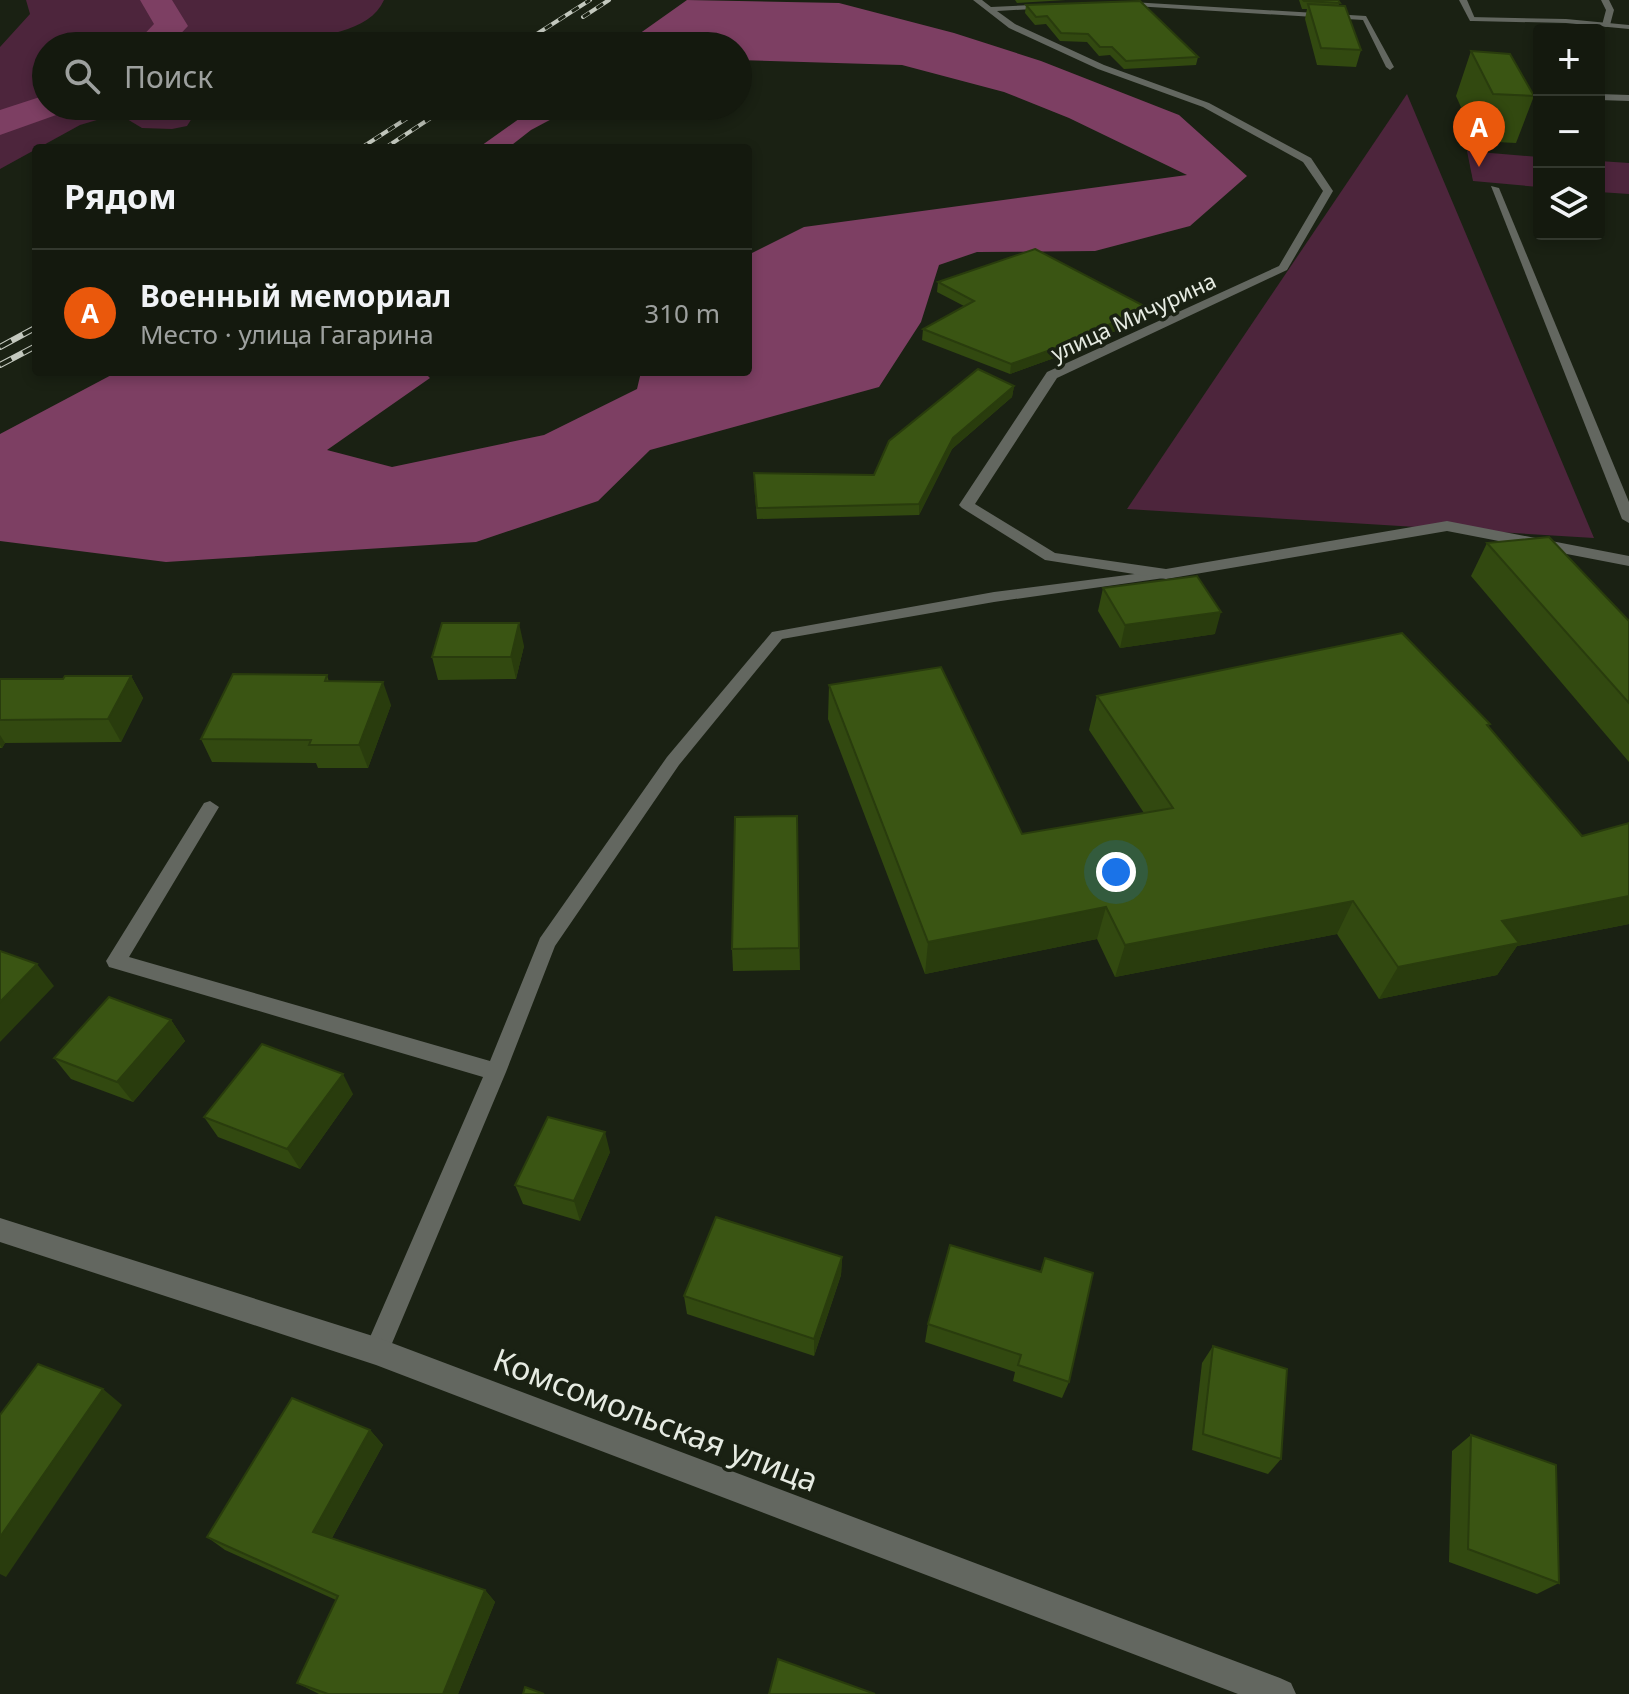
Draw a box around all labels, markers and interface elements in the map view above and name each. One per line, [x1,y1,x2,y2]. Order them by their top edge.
map controls [1533,24,1605,240]
button: + [1533,24,1605,96]
search box [32,32,752,120]
icon: search [60,54,104,98]
text: Поиск [124,56,213,97]
button: − [1533,96,1605,168]
pin: A [1453,101,1505,167]
button: layers [1533,168,1605,240]
text: Рядом [64,173,177,219]
street label: улица Мичурина [1046,265,1220,367]
text: Военный мемориал [140,275,451,316]
text: A [81,295,99,331]
text: 310 m [644,295,720,331]
text: Место · улица Гагарина [140,316,434,352]
your location [1096,852,1136,892]
street label: Комсомольская улица [487,1337,825,1501]

